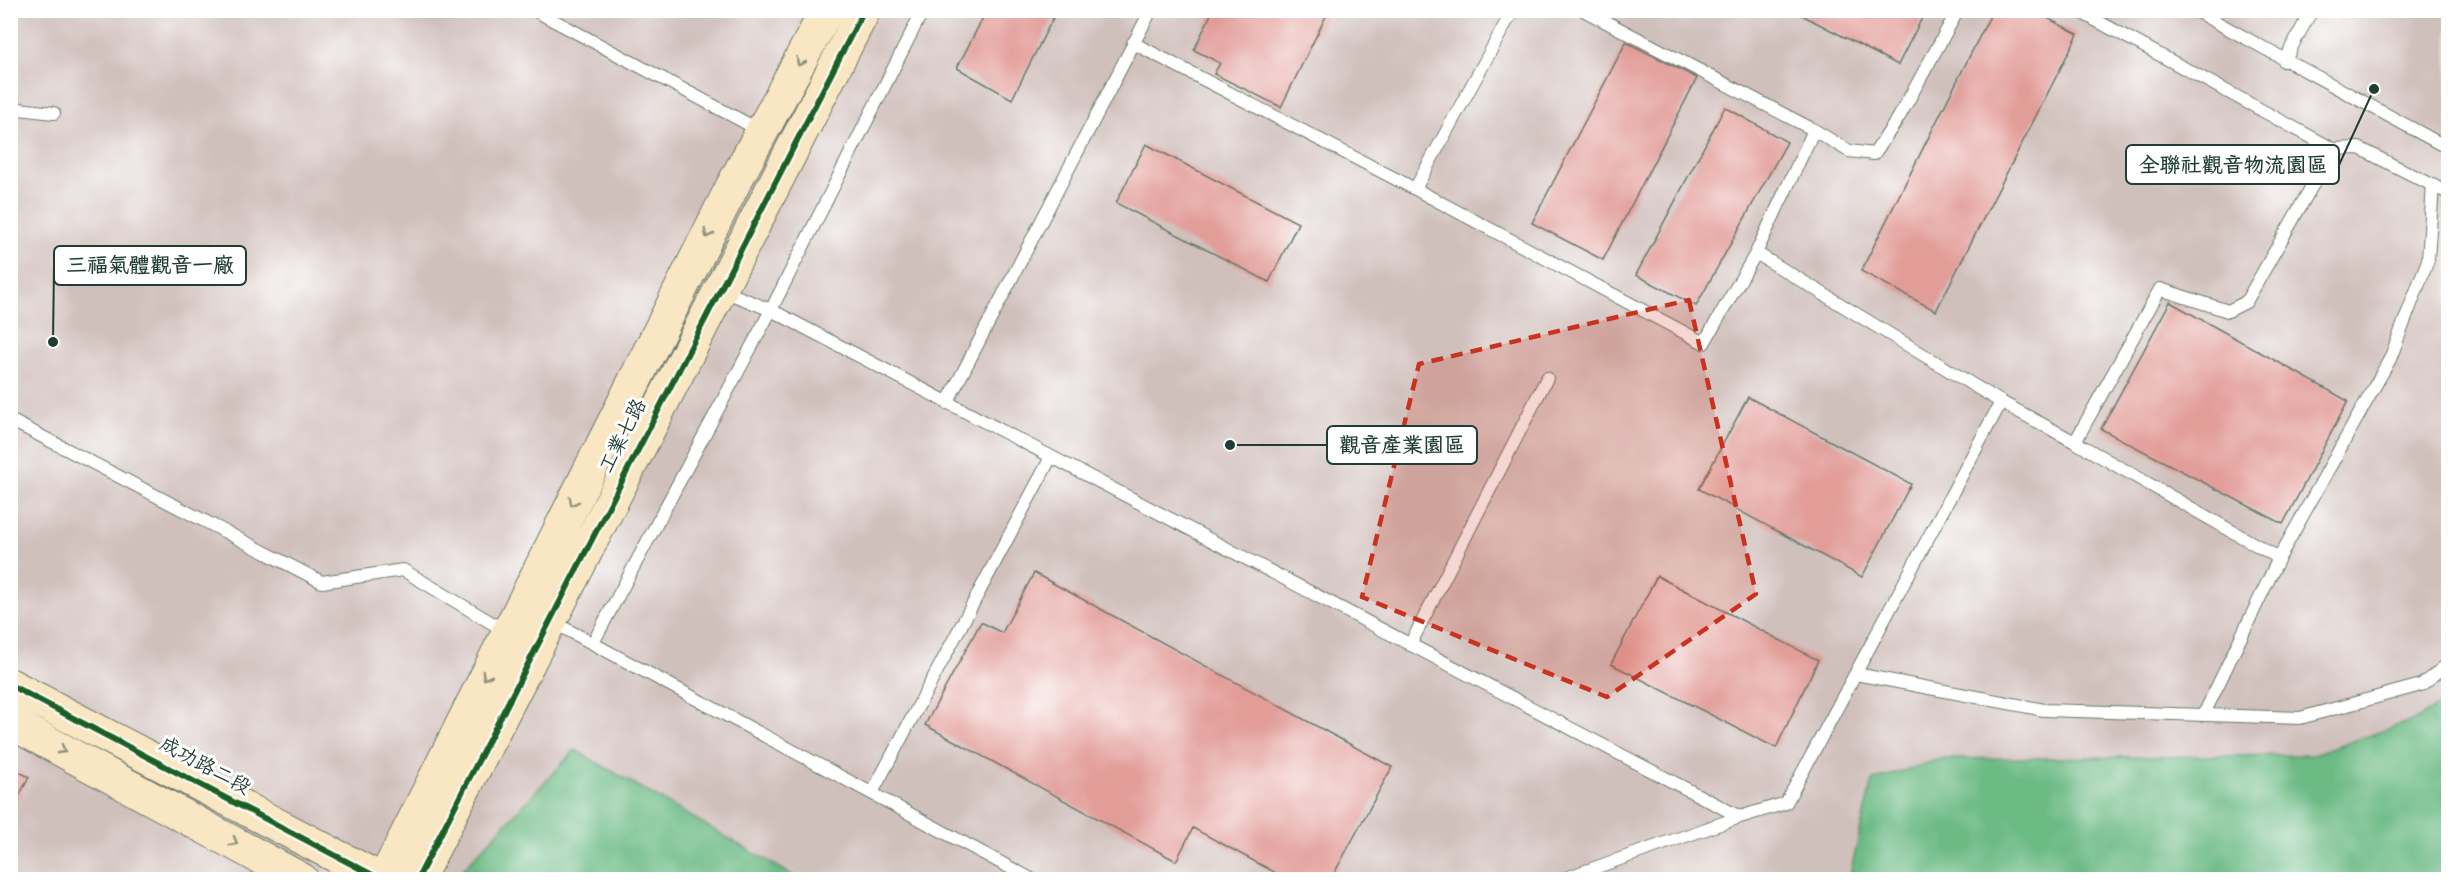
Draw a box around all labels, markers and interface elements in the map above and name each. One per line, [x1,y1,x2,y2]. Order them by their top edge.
one-way arrow [796,56,807,66]
callout: 全聯社觀音物流園區 [2126,145,2339,184]
text: 全聯社觀音物流園區 [2139,154,2328,181]
one-way arrow [704,228,715,239]
callout: 三福氣體觀音一廠 [54,246,246,285]
text: 三福氣體觀音一廠 [66,254,234,281]
street label: 工業七路 [595,394,654,478]
callout: 觀音產業園區 [1327,426,1477,464]
text: 觀音產業園區 [1339,434,1465,461]
one-way arrow [569,496,581,507]
one-way arrow [482,670,493,681]
street label: 成功路二段 [154,733,254,802]
one-way arrow [56,743,66,754]
one-way arrow [227,835,238,846]

